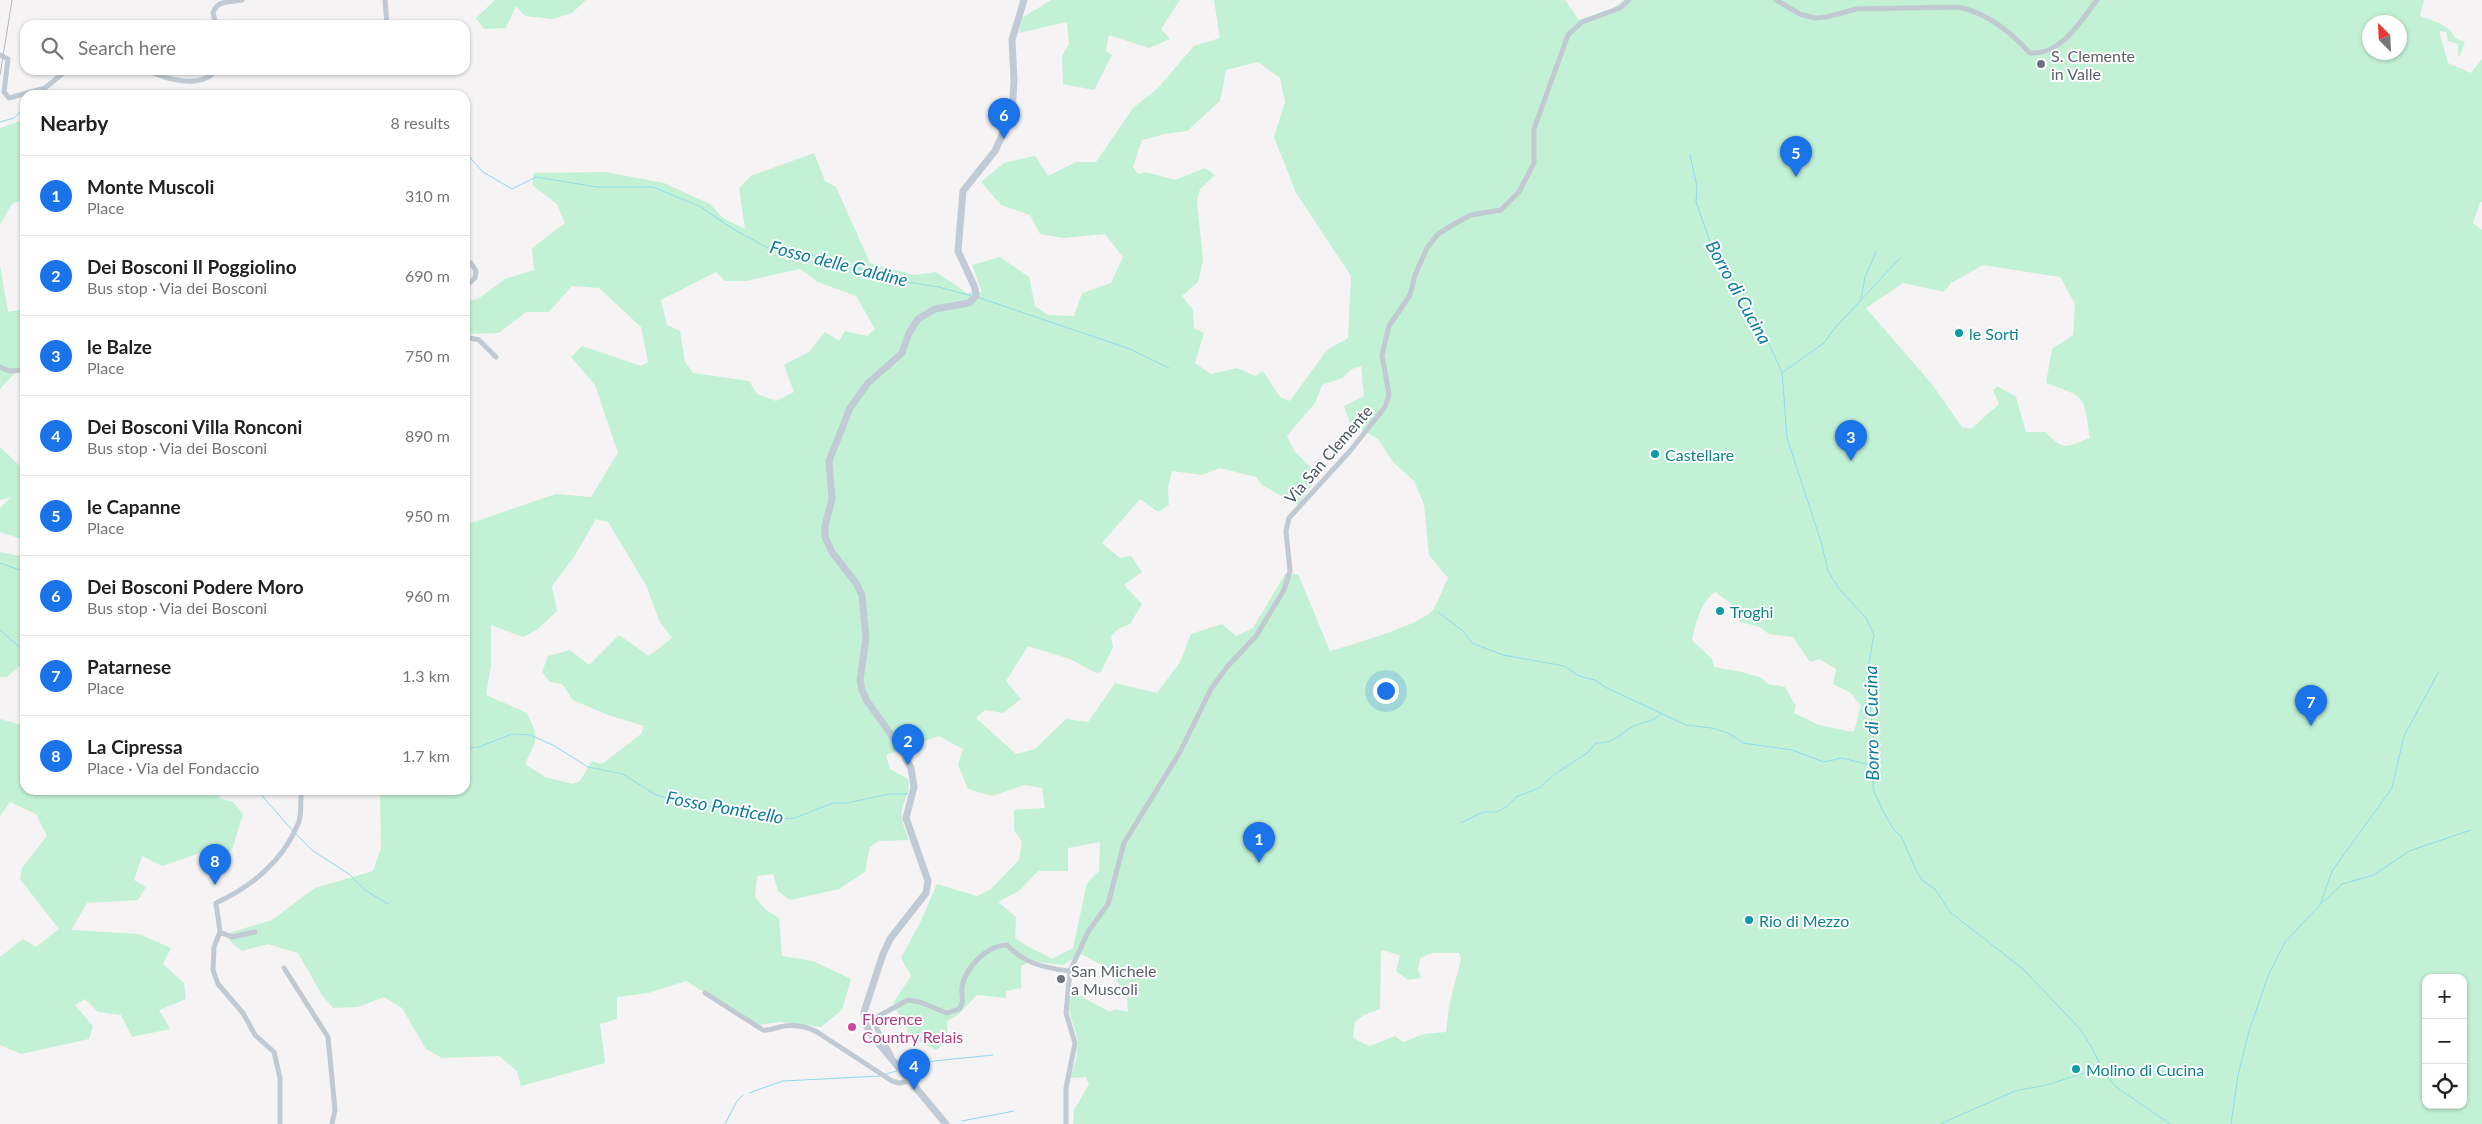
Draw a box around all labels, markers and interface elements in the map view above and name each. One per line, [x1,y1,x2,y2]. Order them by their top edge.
north arrow [2362,15,2407,60]
search box [20,20,470,75]
icon: search [38,34,66,62]
text: Search here [78,36,176,59]
place label: S. Clemente in Valle [2051,46,2135,83]
marker: S. Clemente in Valle [2035,58,2047,70]
pin: 6 [988,98,1020,139]
text: Nearby [40,110,108,135]
text: 8 results [390,113,450,132]
pin: 5 [1780,136,1812,177]
text: Monte Muscoli [87,175,214,198]
text: 1 [51,186,61,205]
text: 310 m [405,186,450,205]
text: Place [87,198,124,217]
water label: Fosso delle Caldine [768,235,910,291]
water label: Borro di Cucina [1701,236,1777,348]
text: Dei Bosconi Il Poggiolino [87,255,297,278]
text: 2 [51,266,61,285]
text: 690 m [405,266,450,285]
text: Bus stop · Via dei Bosconi [87,278,267,297]
place label: le Sorti [1969,324,2019,343]
marker: le Sorti [1953,327,1965,339]
text: le Balze [87,335,152,358]
text: 3 [51,346,61,365]
text: 750 m [405,346,450,365]
text: Place [87,358,124,377]
street label: Via San Clemente [1280,401,1376,507]
text: Dei Bosconi Villa Ronconi [87,415,302,438]
pin: 3 [1835,420,1867,461]
text: 4 [51,426,61,445]
text: 890 m [405,426,450,445]
text: Bus stop · Via dei Bosconi [87,438,267,457]
place label: Castellare [1665,445,1734,464]
marker: Castellare [1649,448,1661,460]
text: le Capanne [87,495,181,518]
text: 5 [51,506,61,525]
text: 950 m [405,506,450,525]
text: Place [87,518,124,537]
text: Dei Bosconi Podere Moro [87,575,304,598]
text: 6 [51,586,61,605]
text: 960 m [405,586,450,605]
text: Bus stop · Via dei Bosconi [87,598,267,617]
place label: Troghi [1730,602,1773,621]
marker: Troghi [1714,605,1726,617]
text: Patarnese [87,655,171,678]
water label: Borro di Cucina [1859,665,1883,781]
text: 7 [51,666,61,685]
text: 1.3 km [402,666,450,685]
text: Place [87,678,124,697]
your location [1373,678,1399,704]
pin: 7 [2295,685,2327,726]
pin: 2 [892,724,924,765]
text: La Cipressa [87,735,183,758]
text: 8 [51,746,61,765]
text: 1.7 km [402,746,450,765]
text: Place · Via del Fondaccio [87,758,259,777]
water label: Fosso Ponticello [665,786,785,828]
pin: 1 [1243,822,1275,863]
pin: 8 [199,844,231,885]
place label: Rio di Mezzo [1759,911,1849,930]
marker: Rio di Mezzo [1743,914,1755,926]
place label: San Michele a Muscoli [1071,961,1156,998]
marker: San Michele a Muscoli [1055,973,1067,985]
map controls [2422,974,2467,1109]
button: + [2422,974,2467,1019]
place label: Florence Country Relais [862,1009,963,1046]
button: − [2422,1019,2467,1064]
marker: Florence Country Relais [846,1021,858,1033]
pin: 4 [898,1049,930,1090]
place label: Molino di Cucina [2086,1060,2204,1079]
marker: Molino di Cucina [2070,1063,2082,1075]
button: locate [2422,1064,2467,1109]

